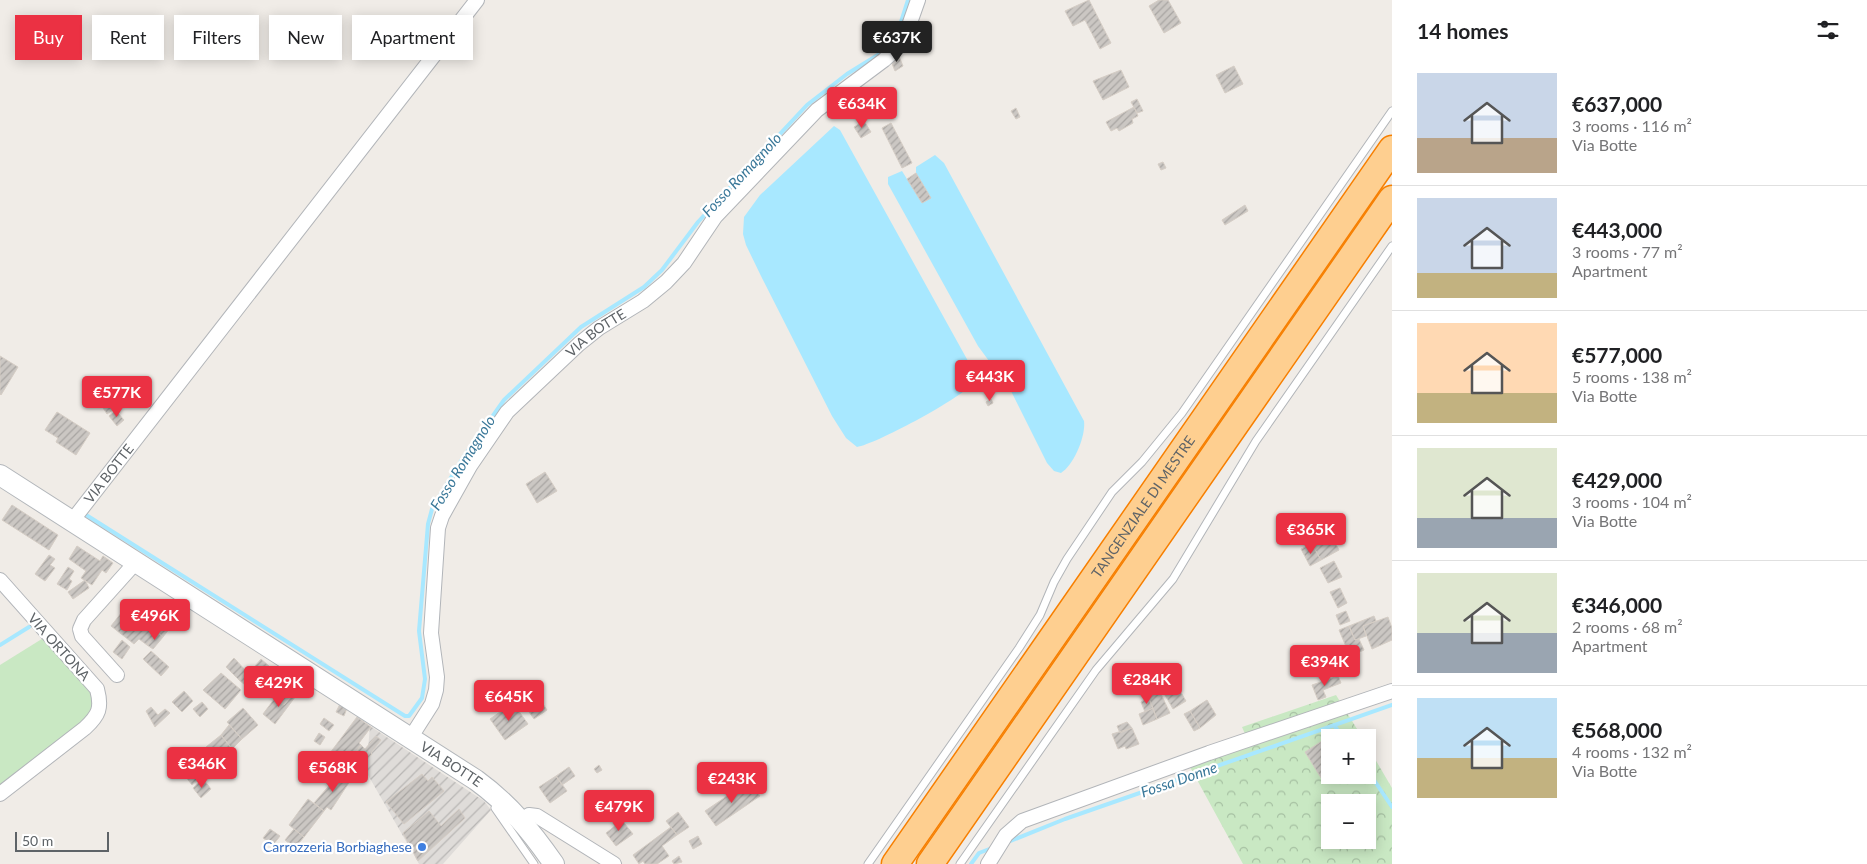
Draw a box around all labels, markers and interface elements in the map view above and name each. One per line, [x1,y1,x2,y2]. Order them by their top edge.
chip: Buy [15,15,82,60]
chip: Rent [92,15,164,60]
chip: Filters [174,15,259,60]
chip: New [269,15,342,60]
chip: Apartment [352,15,473,60]
icon: filters [1814,16,1842,44]
text: 14 homes [1417,18,1508,43]
pin: €637K [862,20,932,63]
text: €637K [873,27,921,46]
pin: €634K [827,86,897,129]
text: €637,000 [1572,91,1662,116]
text: €634K [838,93,886,112]
icon: home [1457,93,1517,153]
text: 3 rooms · 116 m² [1572,116,1692,135]
water label: Fosso Romagnolo [698,129,785,220]
text: Via Botte [1572,135,1637,154]
text: €443,000 [1572,217,1662,242]
icon: home [1457,218,1517,278]
text: 3 rooms · 77 m² [1572,242,1683,261]
text: Apartment [1572,261,1647,280]
street label: VIA BOTTE [562,305,629,360]
text: €577,000 [1572,342,1662,367]
icon: home [1457,343,1517,403]
pin: €443K [955,360,1025,402]
text: €443K [966,366,1014,385]
text: 5 rooms · 138 m² [1572,367,1692,386]
pin: €577K [82,376,152,418]
text: €577K [93,382,141,401]
text: Via Botte [1572,386,1637,405]
water label: Fosso Romagnolo [426,412,499,513]
street label: TANGENZIALE DI MESTRE [1088,432,1198,581]
street label: VIA BOTTE [80,440,137,506]
text: €429,000 [1572,467,1662,492]
icon: home [1457,468,1517,528]
text: 3 rooms · 104 m² [1572,492,1692,511]
text: Via Botte [1572,511,1637,530]
pin: €365K [1276,512,1346,555]
text: €365K [1287,519,1335,538]
text: €346,000 [1572,592,1662,617]
icon: home [1457,593,1517,653]
pin: €496K [120,598,190,641]
text: €496K [131,605,179,624]
street label: VIA ORTONA [25,609,94,684]
text: 2 rooms · 68 m² [1572,617,1683,636]
text: Apartment [1572,636,1647,655]
pin: €394K [1290,644,1360,687]
text: €394K [1301,651,1349,670]
pin: €284K [1112,662,1182,705]
pin: €429K [244,666,314,708]
text: €284K [1123,669,1171,688]
text: €429K [255,672,303,691]
pin: €645K [474,680,544,722]
text: €645K [485,686,533,705]
text: €568,000 [1572,717,1662,742]
icon: home [1457,718,1517,778]
map controls [1321,729,1376,849]
button: + [1321,729,1376,784]
street label: VIA BOTTE [417,738,486,790]
text: 4 rooms · 132 m² [1572,742,1692,761]
pin: €346K [167,746,237,789]
pin: €568K [298,750,368,793]
text: €346K [178,753,226,772]
text: €568K [309,757,357,776]
water label: Fossa Donne [1138,758,1219,801]
text: Via Botte [1572,761,1637,780]
pin: €243K [697,762,767,804]
text: €243K [708,768,756,787]
pin: €479K [584,790,654,832]
button: − [1321,794,1376,849]
text: €479K [595,796,643,815]
scale bar [15,829,109,852]
text: 50 m [22,832,53,849]
place label: Carrozzeria Borbiaghese [263,838,412,855]
marker: Carrozzeria Borbiaghese [416,841,428,853]

